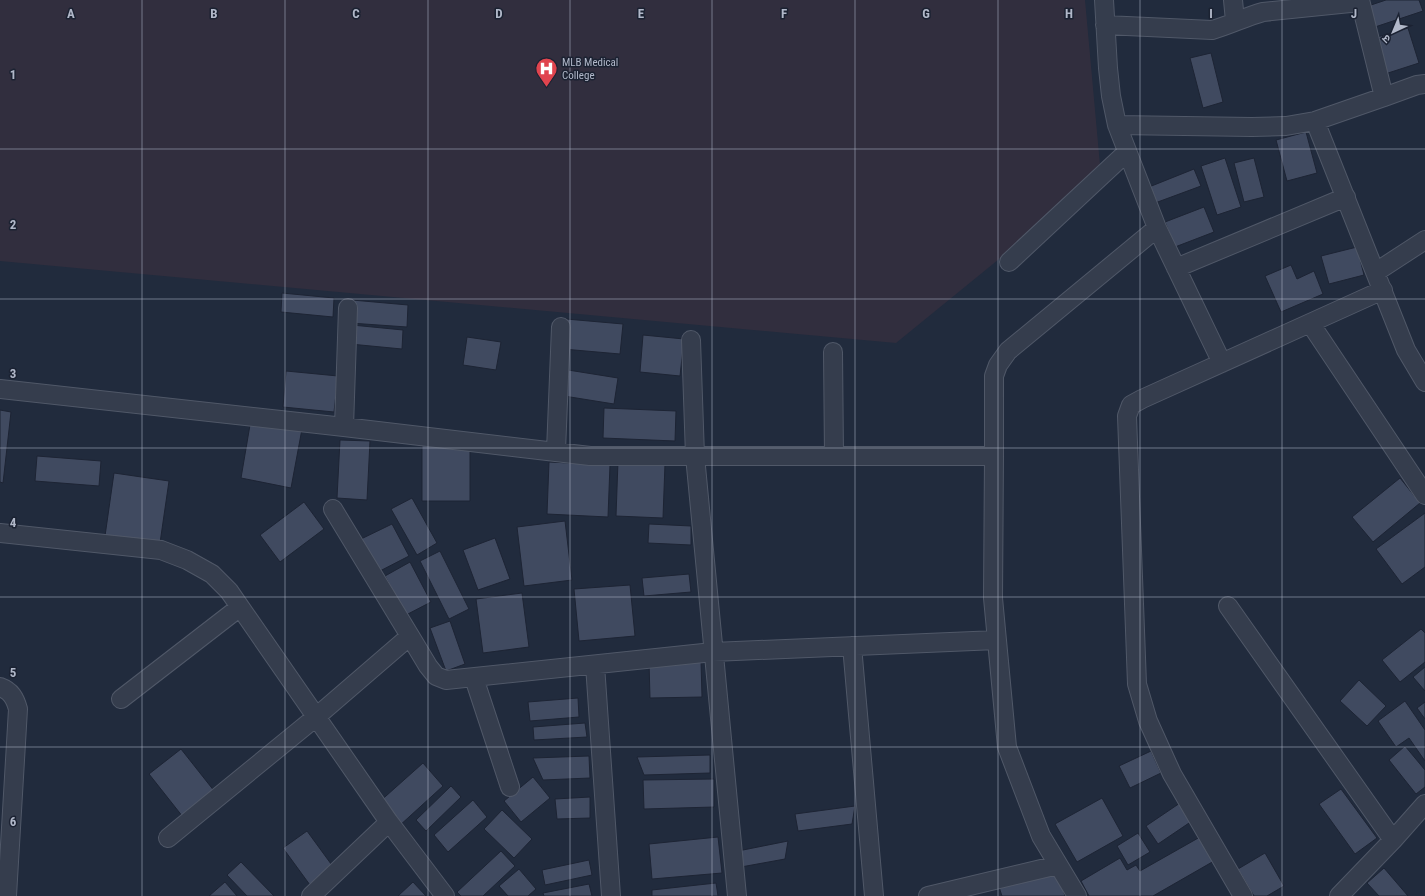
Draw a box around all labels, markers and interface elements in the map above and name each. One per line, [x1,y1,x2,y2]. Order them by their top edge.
text: A [67,6,75,21]
text: B [210,6,218,21]
text: C [352,6,360,21]
text: D [495,6,503,21]
text: E [638,6,645,21]
text: F [781,6,787,21]
text: G [922,6,930,21]
text: H [1065,6,1073,21]
text: I [1209,6,1213,21]
text: J [1351,6,1357,21]
north arrow [1373,12,1413,52]
text: उ [1379,32,1393,46]
hospital icon: MLB Medical College [534,55,560,88]
place label: MLB Medical College [562,56,618,82]
text: 1 [10,67,16,82]
text: 2 [10,217,17,232]
text: 3 [10,366,16,381]
text: 4 [10,515,17,530]
text: 5 [10,665,17,680]
text: 6 [10,814,17,829]

